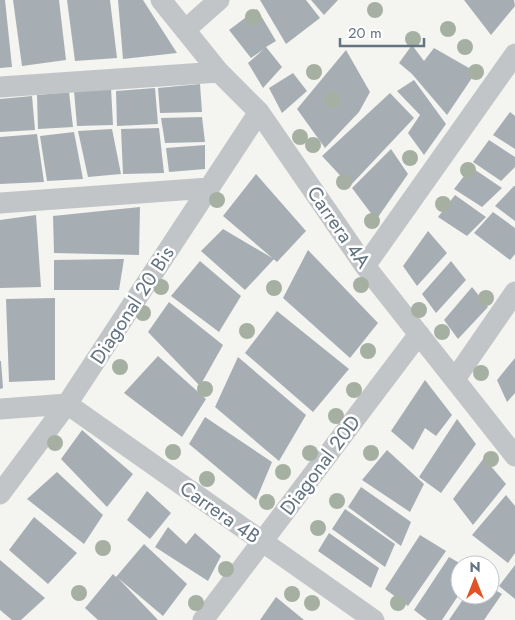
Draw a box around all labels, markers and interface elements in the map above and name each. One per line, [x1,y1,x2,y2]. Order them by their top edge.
scale bar [340,15,424,47]
text: 20 m [348,22,382,44]
street label: Carrera 4A [300,180,378,275]
street label: Diagonal 20 Bis [83,241,181,370]
street label: Diagonal 20D [273,409,368,521]
street label: Carrera 4B [174,474,266,551]
north arrow [450,555,500,605]
text: N [469,557,481,577]

